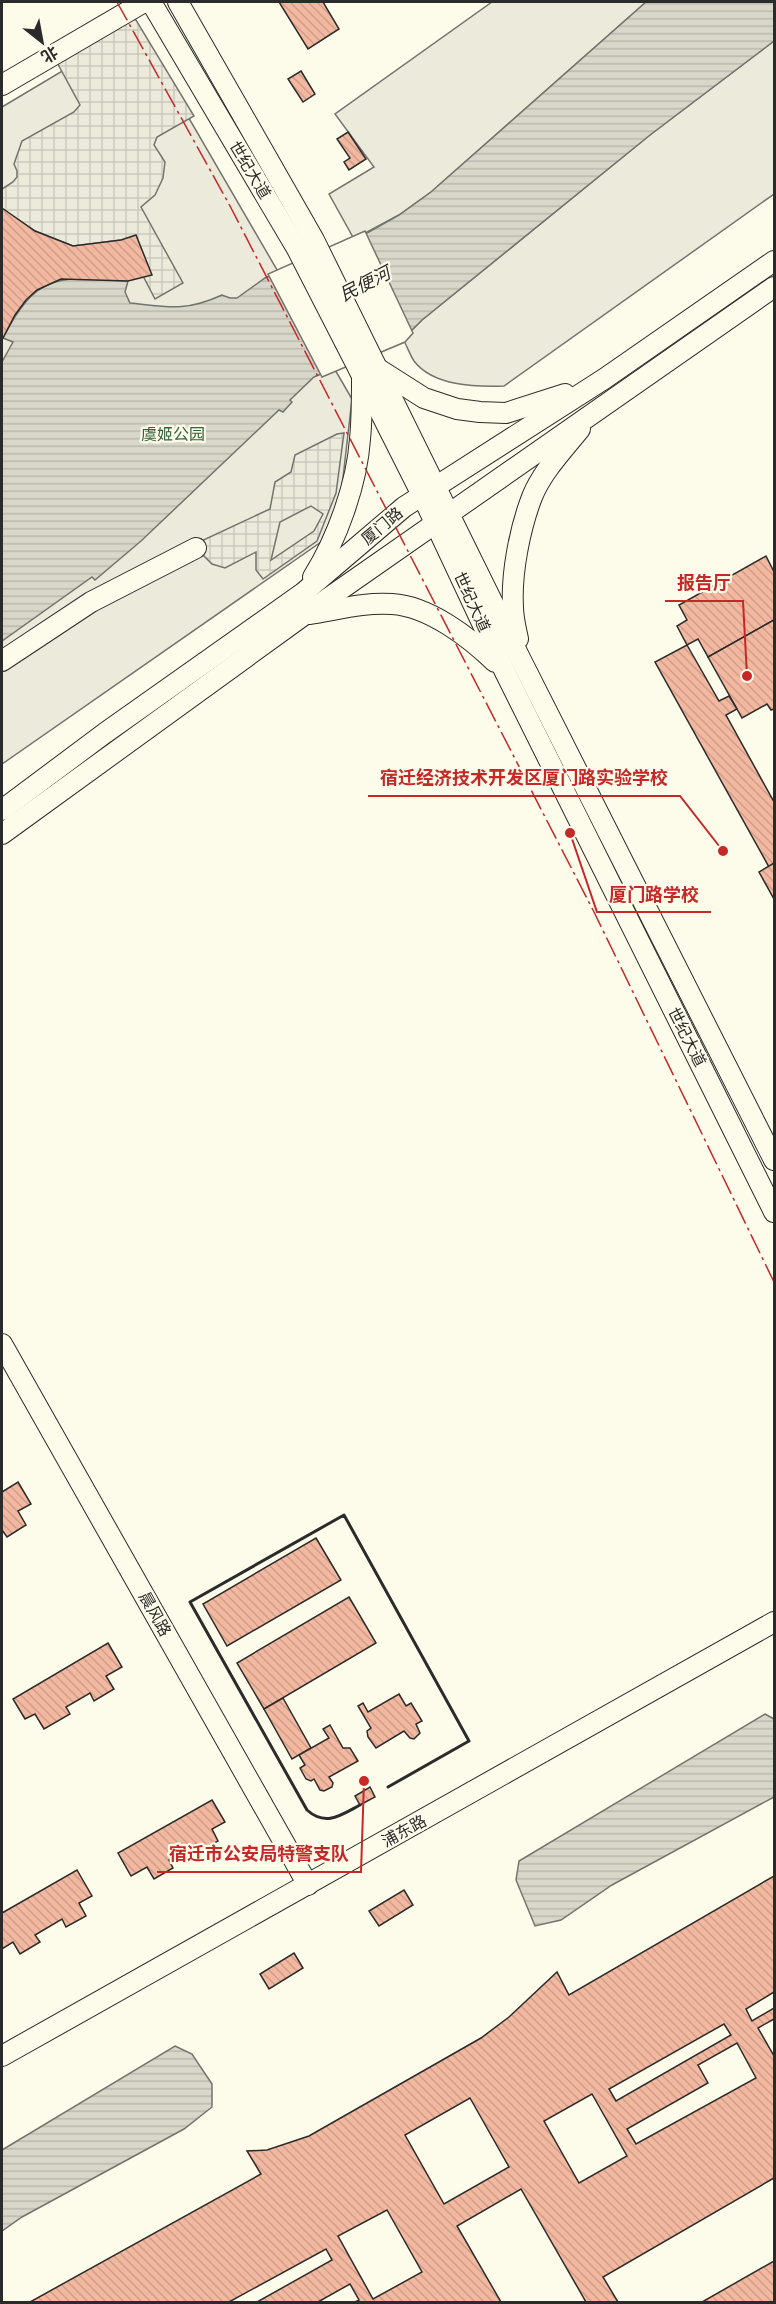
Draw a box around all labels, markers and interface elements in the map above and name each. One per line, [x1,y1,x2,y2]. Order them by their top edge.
north arrow [12,12,72,72]
text: 北 [38,43,61,66]
street label: 世纪大道 [226,138,274,202]
water label: 民便河 [336,261,396,305]
park label: 虞姬公园 [141,426,205,443]
street label: 厦门路 [358,504,406,548]
callout: 报告厅 [665,565,743,601]
street label: 世纪大道 [451,569,493,635]
text: 报告厅 [677,573,731,593]
callout: 宿迁经济技术开发区厦门路实验学校 [368,760,680,796]
text: 宿迁经济技术开发区厦门路实验学校 [380,768,668,788]
callout: 厦门路学校 [597,876,711,912]
text: 厦门路学校 [609,885,699,905]
street label: 世纪大道 [665,1005,709,1069]
street label: 晨风路 [136,1589,174,1639]
street label: 浦东路 [379,1812,429,1850]
callout: 宿迁市公安局特警支队 [157,1836,361,1872]
text: 宿迁市公安局特警支队 [169,1844,349,1864]

